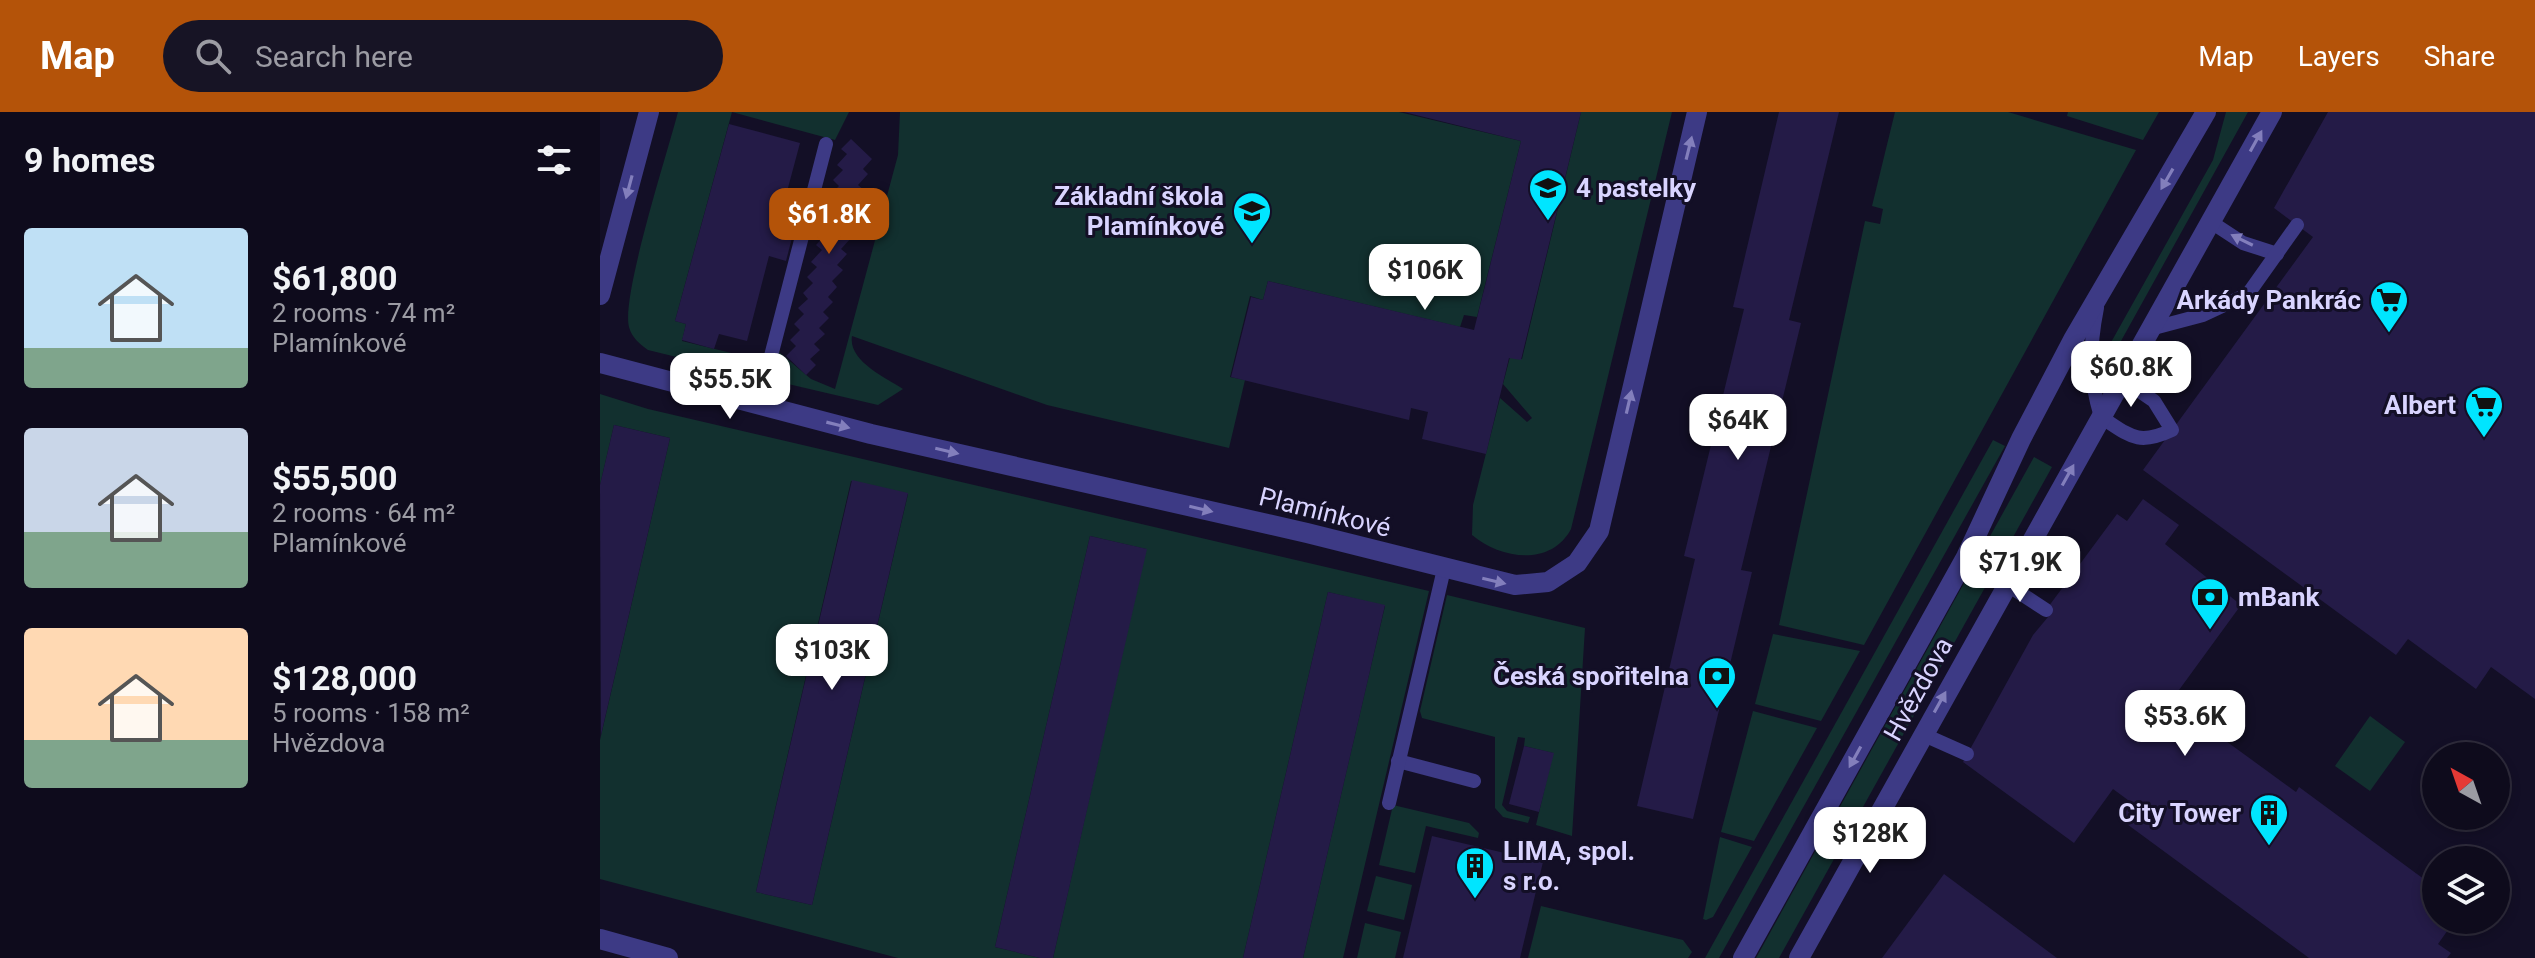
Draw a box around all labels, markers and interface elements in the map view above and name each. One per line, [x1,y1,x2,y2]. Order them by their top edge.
search box [163,20,723,92]
text: Map [40,34,115,78]
icon: search [191,34,235,78]
text: Search here [255,39,413,74]
text: Map [2198,40,2254,73]
text: Layers [2298,40,2380,73]
text: Share [2424,40,2495,73]
one-way arrow [2249,130,2263,152]
one-way arrow [1683,135,1695,160]
icon: filters [532,138,576,182]
text: 9 homes [24,140,155,180]
school or university icon: 4 pastelky [1527,167,1569,222]
one-way arrow [2160,168,2174,191]
place label: 4 pastelky [1576,173,1697,203]
one-way arrow [622,175,634,200]
place label: Základní škola Plamínkové [1054,181,1224,241]
pin: $61.8K [764,188,894,256]
school or university icon: Základní škola Plamínkové [1231,190,1273,245]
text: $61.8K [787,199,871,229]
one-way arrow [2231,233,2254,247]
pin: $106K [1369,244,1481,312]
text: $106K [1387,255,1463,285]
text: $61,800 [272,258,397,298]
icon: home [88,260,184,356]
supermarket icon: Arkády Pankrác [2368,279,2410,334]
place label: Arkády Pankrác [2176,285,2361,315]
text: 2 rooms · 74 m² [272,298,455,328]
text: Plamínkové [272,328,407,358]
pin: $60.8K [2066,341,2196,409]
text: $60.8K [2089,352,2173,382]
pin: $55.5K [665,353,795,421]
text: $55.5K [688,364,772,394]
supermarket icon: Albert [2463,384,2505,439]
one-way arrow [1623,390,1636,415]
place label: Albert [2384,390,2456,420]
pin: $64K [1691,394,1785,462]
text: $64K [1707,405,1769,435]
one-way arrow [826,419,851,431]
one-way arrow [935,445,960,458]
text: $55,500 [272,458,397,498]
icon: home [88,460,184,556]
one-way arrow [2060,464,2074,486]
street label: Plamínkové [1256,481,1394,543]
text: 2 rooms · 64 m² [272,498,455,528]
one-way arrow [1188,503,1213,515]
text: Plamínkové [272,528,407,558]
pin: $71.9K [1955,536,2085,604]
text: $71.9K [1978,547,2062,577]
one-way arrow [1481,575,1506,587]
bank icon: mBank [2189,576,2231,631]
place label: mBank [2238,582,2321,612]
pin: $103K [776,624,888,692]
street label: Hvězdova [1877,632,1959,746]
text: $103K [794,635,870,665]
bank icon: Česká spořitelna [1696,655,1738,710]
text: $128,000 [272,658,417,698]
icon: home [88,660,184,756]
place label: Česká spořitelna [1493,661,1689,691]
one-way arrow [1933,690,1947,713]
pin: $53.6K [2120,690,2250,758]
text: 5 rooms · 158 m² [272,698,470,728]
text: $53.6K [2143,701,2227,731]
text: Hvězdova [272,728,385,758]
north arrow [2422,742,2510,830]
map controls [2422,742,2510,934]
one-way arrow [1848,745,1862,768]
building icon: City Tower [2248,792,2290,847]
place label: City Tower [2118,798,2241,828]
pin: $128K [1814,807,1926,875]
text: $128K [1832,818,1908,848]
place label: LIMA, spol. s r.o. [1503,836,1635,896]
building icon: LIMA, spol. s r.o. [1454,845,1496,900]
button: layers [2422,846,2510,934]

